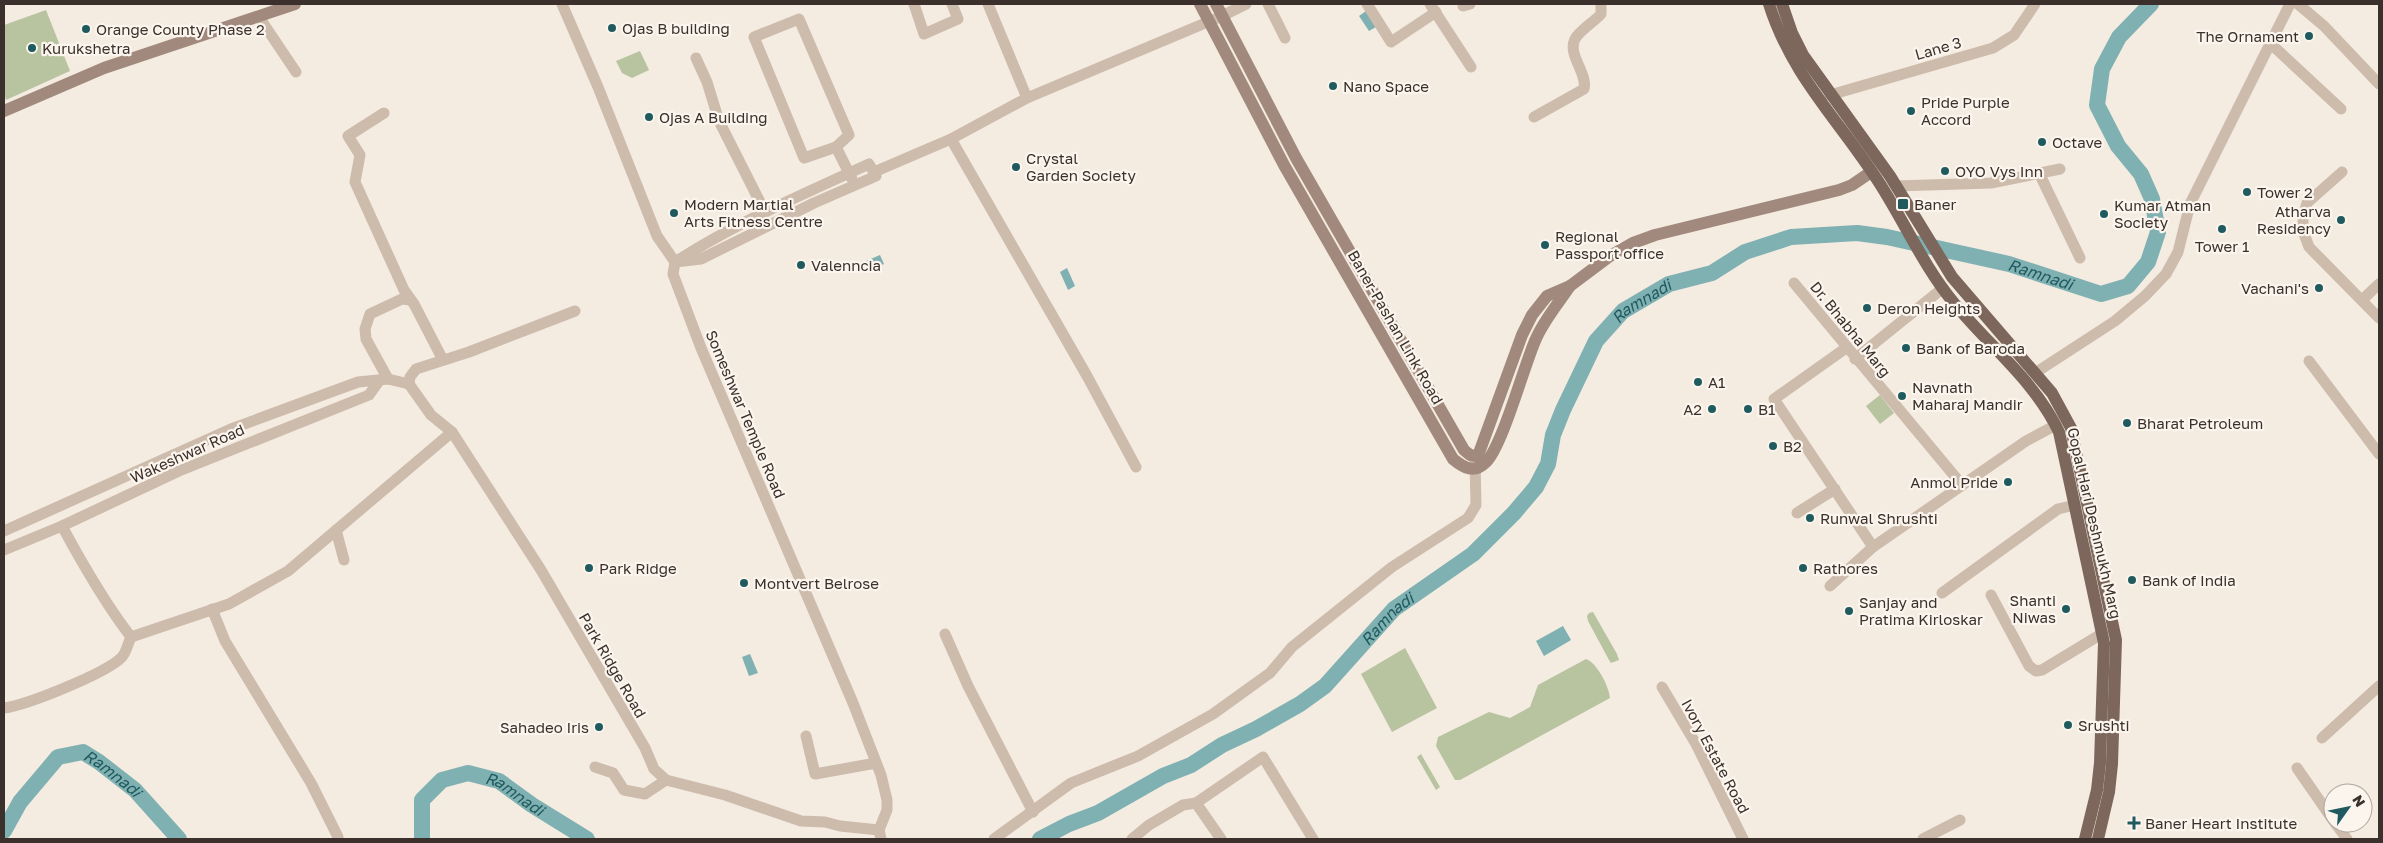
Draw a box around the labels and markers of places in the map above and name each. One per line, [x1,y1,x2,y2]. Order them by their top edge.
place label: Ojas B building [622,19,730,37]
place label: Orange County Phase 2 [96,20,265,38]
marker: Ojas B building [606,22,618,34]
marker: Orange County Phase 2 [80,23,92,35]
place label: The Ornament [2196,27,2299,45]
marker: The Ornament [2303,30,2315,42]
place label: Kurukshetra [42,39,131,57]
marker: Kurukshetra [26,42,38,54]
place label: Nano Space [1343,77,1429,95]
marker: Nano Space [1327,80,1339,92]
place label: Pride Purple Accord [1921,93,2010,128]
marker: Pride Purple Accord [1905,105,1917,117]
place label: Ojas A Building [659,108,768,126]
marker: Ojas A Building [643,111,655,123]
place label: Octave [2052,133,2103,151]
marker: Octave [2036,136,2048,148]
place label: Crystal Garden Society [1026,149,1136,184]
marker: Crystal Garden Society [1010,161,1022,173]
place label: OYO Vys Inn [1955,162,2043,180]
marker: OYO Vys Inn [1939,165,1951,177]
place label: Tower 2 [2257,183,2313,201]
marker: Tower 2 [2241,186,2253,198]
place label: Modern Martial Arts Fitness Centre [684,195,823,230]
place label: Baner [1914,195,1956,213]
place label: Kumar Atman Society [2114,196,2211,231]
marker: Baner [1896,197,1910,211]
place label: Atharva Residency [2257,202,2332,237]
marker: Modern Martial Arts Fitness Centre [668,207,680,219]
marker: Kumar Atman Society [2098,208,2110,220]
marker: Atharva Residency [2335,214,2347,226]
marker: Tower 1 [2216,223,2228,235]
place label: Regional Passport office [1555,227,1664,262]
place label: Tower 1 [2195,237,2249,255]
marker: Regional Passport office [1539,239,1551,251]
place label: Valenncia [811,256,881,274]
marker: Valenncia [795,259,807,271]
place label: Vachani's [2241,279,2309,297]
marker: Vachani's [2313,282,2325,294]
place label: Deron Heights [1877,299,1980,317]
marker: Deron Heights [1861,302,1873,314]
place label: Bank of Baroda [1916,339,2025,357]
marker: Bank of Baroda [1900,342,1912,354]
place label: A1 [1708,373,1725,391]
marker: A1 [1692,376,1704,388]
place label: Navnath Maharaj Mandir [1912,378,2023,413]
marker: Navnath Maharaj Mandir [1896,390,1908,402]
place label: A2 [1683,400,1702,418]
place label: B1 [1758,400,1775,418]
marker: A2 [1706,403,1718,415]
marker: B1 [1742,403,1754,415]
place label: Bharat Petroleum [2137,414,2263,432]
marker: Bharat Petroleum [2121,417,2133,429]
place label: B2 [1783,437,1802,455]
marker: B2 [1767,440,1779,452]
place label: Anmol Pride [1910,473,1998,491]
marker: Anmol Pride [2002,476,2014,488]
place label: Runwal Shrushti [1820,509,1938,527]
marker: Runwal Shrushti [1804,512,1816,524]
place label: Park Ridge [599,559,677,577]
place label: Rathores [1813,559,1878,577]
marker: Park Ridge [583,562,595,574]
marker: Rathores [1797,562,1809,574]
place label: Bank of India [2142,571,2236,589]
place label: Montvert Belrose [754,574,879,592]
marker: Bank of India [2126,574,2138,586]
marker: Montvert Belrose [738,577,750,589]
place label: Shanti Niwas [2010,591,2056,626]
place label: Sanjay and Pratima Kirloskar [1859,593,1983,628]
marker: Shanti Niwas [2060,603,2072,615]
marker: Sanjay and Pratima Kirloskar [1843,605,1855,617]
place label: Srushti [2078,716,2130,734]
place label: Sahadeo Iris [500,718,589,736]
marker: Srushti [2062,719,2074,731]
marker: Sahadeo Iris [593,721,605,733]
place label: Baner Heart Institute [2145,814,2298,832]
marker: Baner Heart Institute [2127,816,2141,830]

